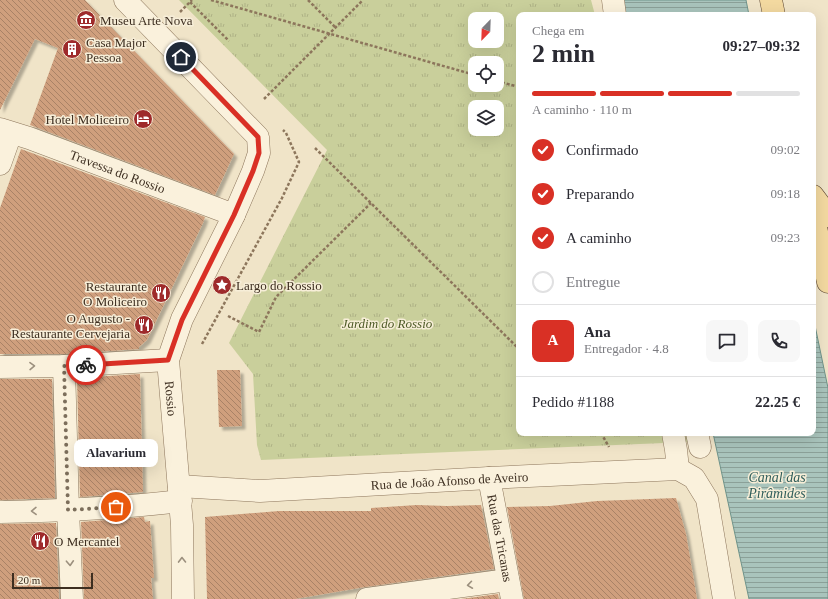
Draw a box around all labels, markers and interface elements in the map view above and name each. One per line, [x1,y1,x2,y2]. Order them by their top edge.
museum icon: Museu Arte Nova [75,9,97,31]
north arrow [468,12,504,48]
map controls [468,12,504,136]
place label: Museu Arte Nova [100,13,193,28]
text: Chega em [532,23,584,38]
place label: Casa Major Pessoa [86,35,147,65]
building icon: Casa Major Pessoa [61,38,83,60]
text: 09:27–09:32 [723,38,800,54]
text: 2 min [532,39,595,68]
pin [164,40,198,74]
icon: home [170,46,192,68]
button: locate [468,56,504,92]
button: layers [468,100,504,136]
text: A caminho · 110 m [532,102,632,117]
hotel icon: Hotel Moliceiro [132,108,154,130]
place label: Hotel Moliceiro [46,112,129,127]
icon: check [532,139,554,161]
text: Confirmado [566,142,639,158]
text: 09:02 [770,142,800,157]
street label: Travessa do Rossio [68,147,167,196]
icon: check [532,183,554,205]
text: Preparando [566,186,634,202]
text: 09:18 [770,186,800,201]
icon: check [532,227,554,249]
text: A caminho [566,230,631,246]
text: 09:23 [770,230,800,245]
place icon: Largo do Rossio [211,274,233,296]
text: Entregue [566,274,620,290]
place label: Largo do Rossio [236,278,322,293]
place label: Restaurante O Moliceiro [83,279,147,309]
restaurant icon: Restaurante O Moliceiro [150,282,172,304]
place label: O Augusto - Restaurante Cervejaria [11,311,130,341]
restaurant icon: O Augusto - Restaurante Cervejaria [133,314,155,336]
park label: Jardim do Rossio [342,316,433,331]
button: chat [706,320,748,362]
button: phone [758,320,800,362]
text: Ana [584,324,611,340]
text: A [548,332,558,348]
text: Entregador · 4.8 [584,341,669,356]
courier [66,345,106,385]
icon: bike [75,354,97,376]
one-way arrow [29,362,35,370]
street label: Rossio [162,380,180,417]
text: Pedido #1188 [532,394,614,410]
text: 22.25 € [755,394,800,410]
callout: Alavarium [74,439,158,467]
text: Alavarium [86,445,146,460]
street label: Rua de João Afonso de Aveiro [370,469,529,492]
water label: Canal das Pirâmides [747,470,806,501]
pin [99,490,133,524]
street label: Rua das Tricanas [485,493,516,583]
icon: bag [105,496,127,518]
one-way arrow [31,507,37,515]
restaurant icon: O Mercantel [29,530,51,552]
place label: O Mercantel [54,534,120,549]
one-way arrow [178,557,187,563]
one-way arrow [66,560,75,566]
scale bar [12,571,93,590]
text: 20 m [18,574,40,586]
one-way arrow [467,581,473,590]

